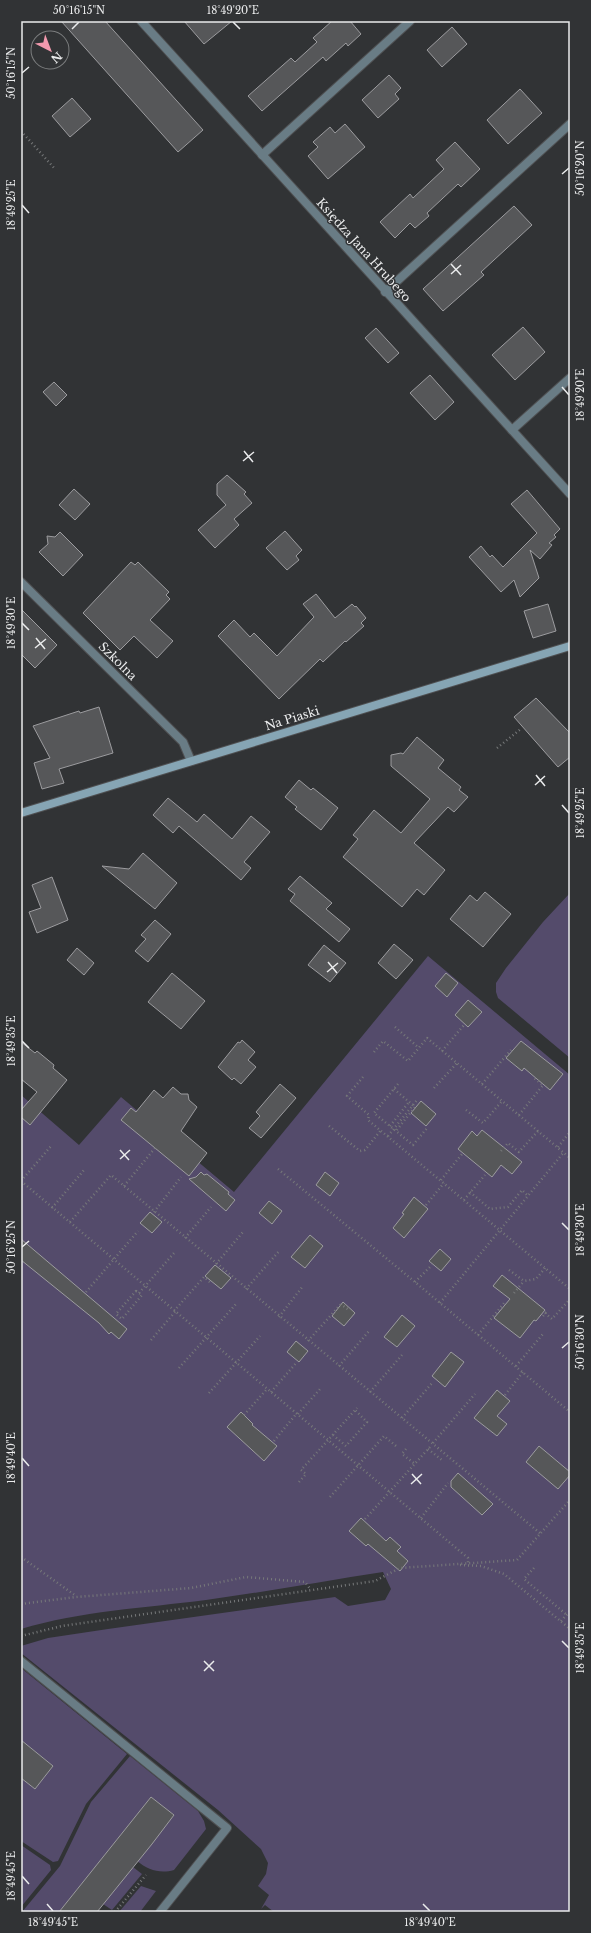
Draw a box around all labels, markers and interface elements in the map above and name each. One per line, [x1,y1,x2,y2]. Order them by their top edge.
text: 50°16'15"N [53,4,105,17]
text: 18°49'20"E [207,4,259,17]
north arrow [30,30,70,70]
text: 50°16'15"N [5,47,18,99]
text: N [48,49,65,67]
text: 50°16'20"N [574,140,587,196]
text: 18°49'25"E [5,180,18,230]
street label: Księdza Jana Hrubego [314,195,415,305]
text: 18°49'20"E [574,369,587,421]
text: 18°49'30"E [5,597,18,649]
street label: Szkolna [96,639,141,684]
street label: Na Piaski [263,703,321,733]
text: 18°49'25"E [574,788,587,838]
text: 18°49'35"E [5,1016,18,1066]
text: 18°49'30"E [574,1204,587,1256]
text: 50°16'25"N [5,1220,18,1274]
text: 50°16'30"N [574,1314,587,1370]
text: 18°49'40"E [5,1432,18,1484]
text: 18°49'35"E [574,1623,587,1673]
text: 18°49'45"E [5,1851,18,1901]
text: 18°49'45"E [28,1916,78,1929]
text: 18°49'40"E [404,1916,456,1929]

